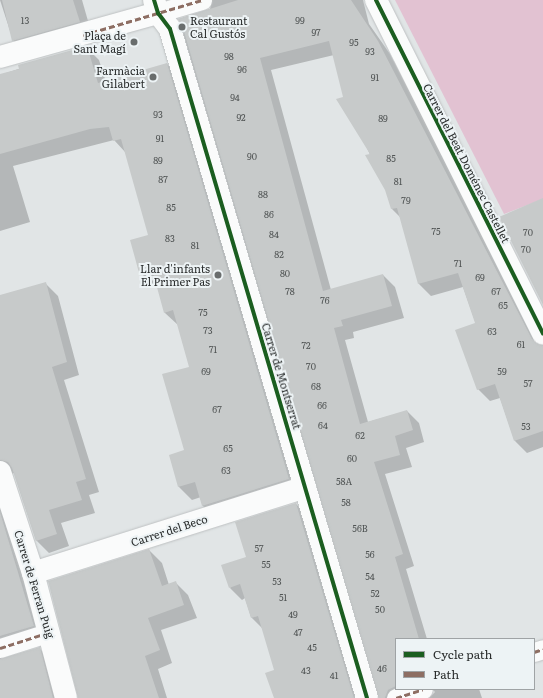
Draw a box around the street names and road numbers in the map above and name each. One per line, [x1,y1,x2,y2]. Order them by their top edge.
street label: Carrer del Beat Doménec Castellet [421,81,513,245]
street label: Carrer de Montserrat [260,321,304,431]
street label: Carrer del Beco [129,511,209,549]
street label: Carrer de Ferran Puig [12,528,58,640]

